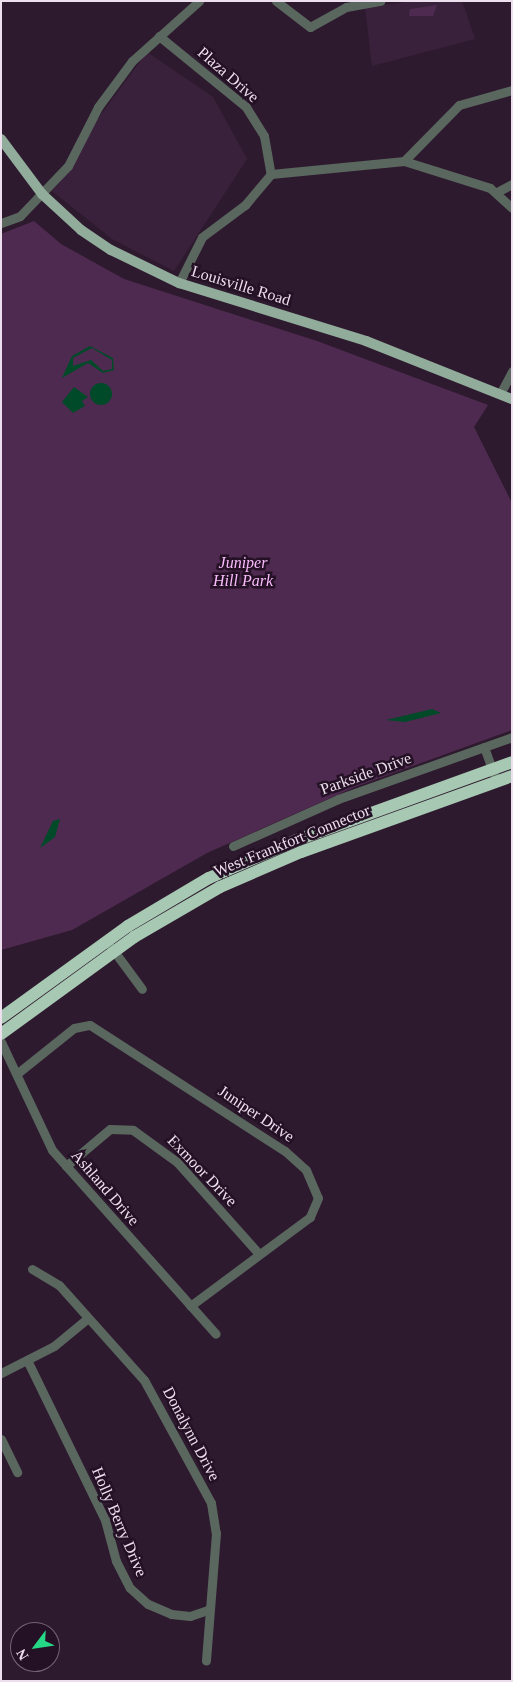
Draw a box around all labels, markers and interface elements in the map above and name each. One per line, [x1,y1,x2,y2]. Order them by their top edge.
street label: Plaza Drive [193,43,263,107]
street label: Louisville Road [189,262,293,310]
park label: Juniper Hill Park [213,553,273,591]
street label: Parkside Drive [318,749,414,799]
street label: West Frankfort Connector [211,801,373,881]
street label: Juniper Drive [214,1082,298,1146]
street label: Exmoor Drive [163,1131,241,1211]
street label: Ashland Drive [67,1146,143,1230]
street label: Donalynn Drive [158,1384,224,1484]
street label: Holly Berry Drive [87,1464,151,1580]
north arrow [10,1622,60,1672]
text: N [14,1646,32,1663]

